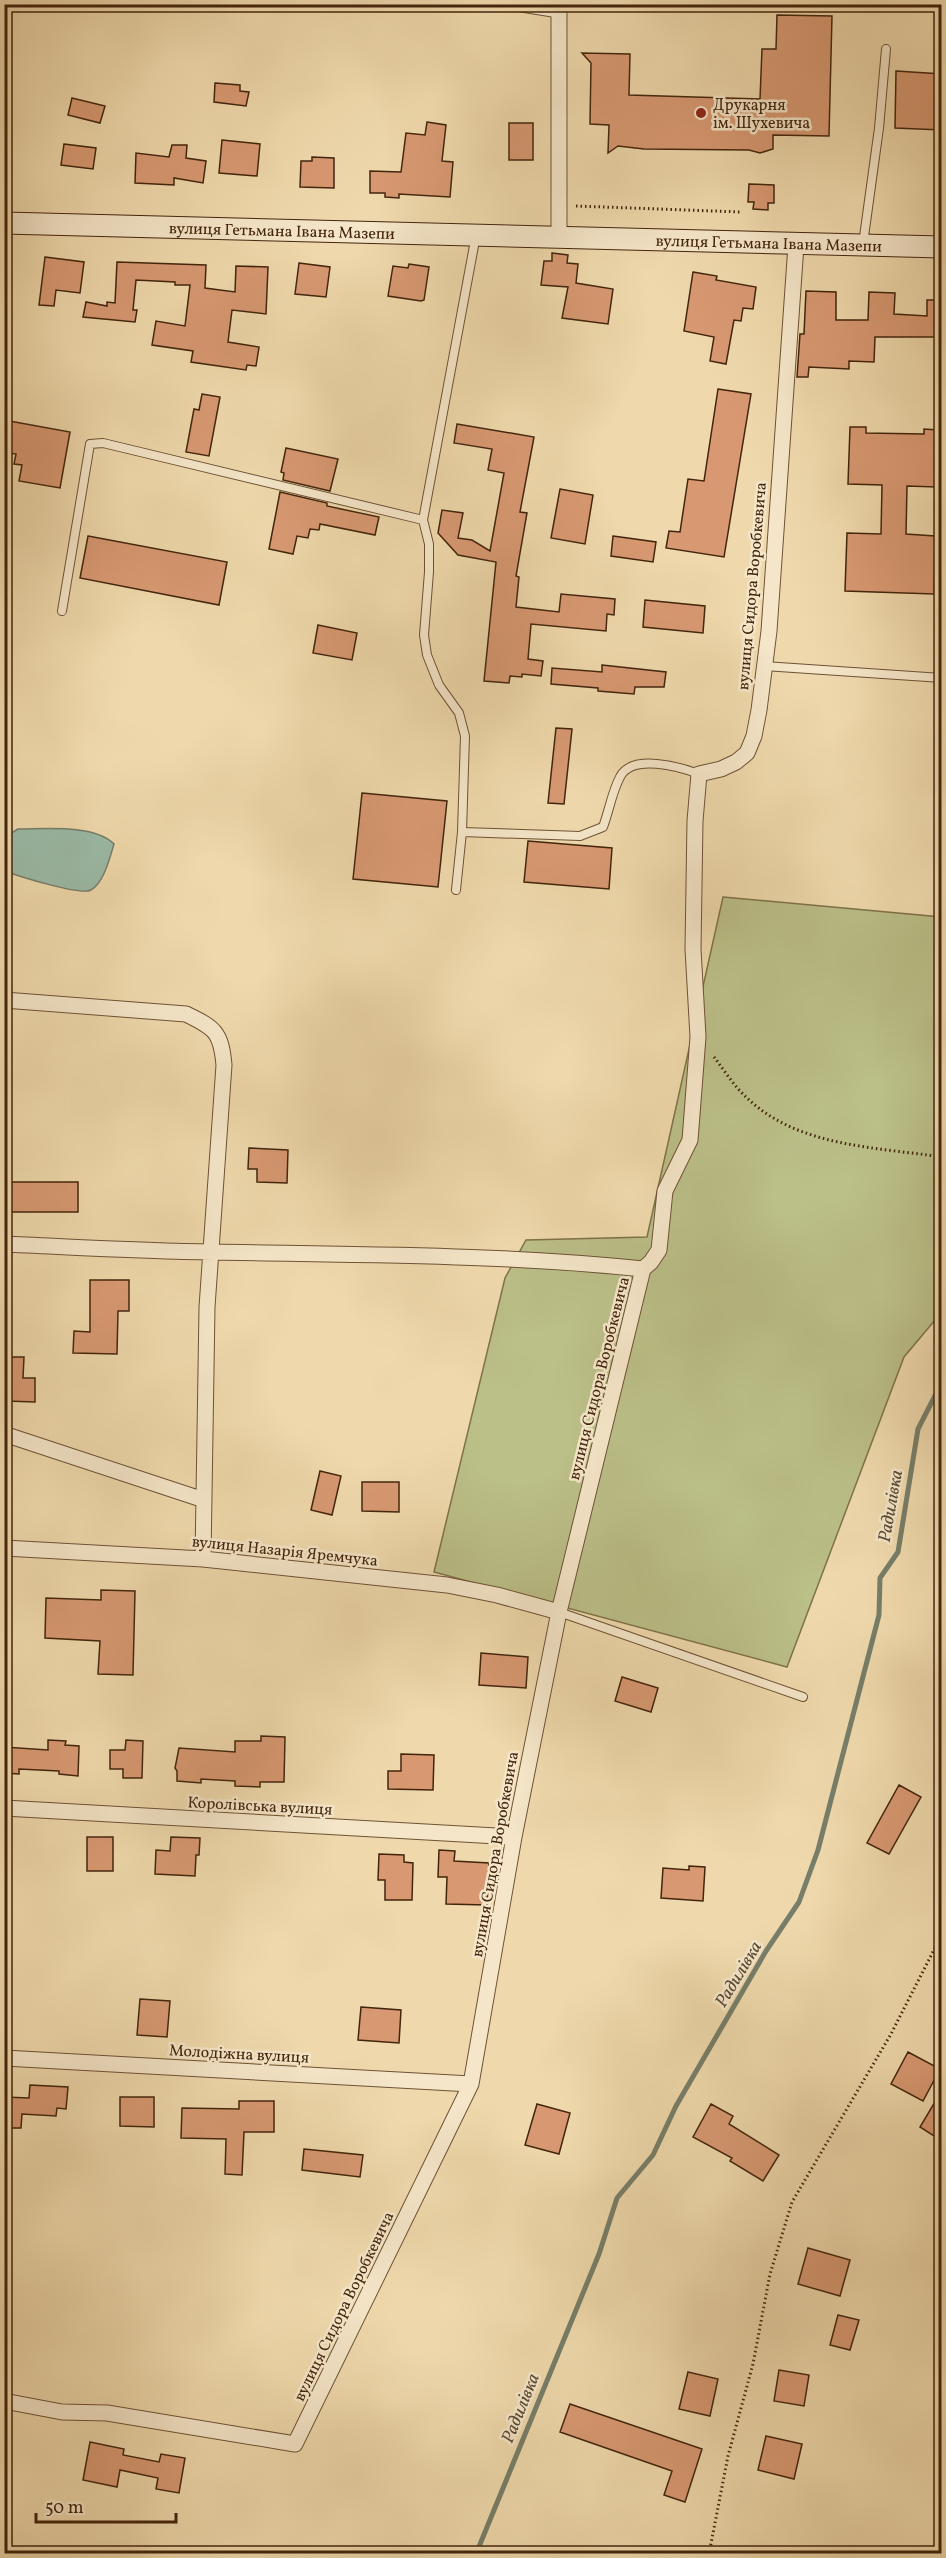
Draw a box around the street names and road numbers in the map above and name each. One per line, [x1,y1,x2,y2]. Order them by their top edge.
street label: вулиця Гетьмана Івана Мазепи [169,218,395,246]
street label: вулиця Гетьмана Івана Мазепи [655,231,882,258]
street label: вулиця Сидора Воробкевича [733,481,773,691]
street label: вулиця Сидора Воробкевича [564,1275,636,1482]
street label: вулиця Назарія Яремчука [191,1531,379,1573]
street label: вулиця Сидора Воробкевича [467,1750,525,1959]
street label: Королівська вулиця [187,1792,333,1822]
street label: Молодіжна вулиця [168,2040,309,2070]
street label: вулиця Сидора Воробкевича [289,2208,400,2405]

